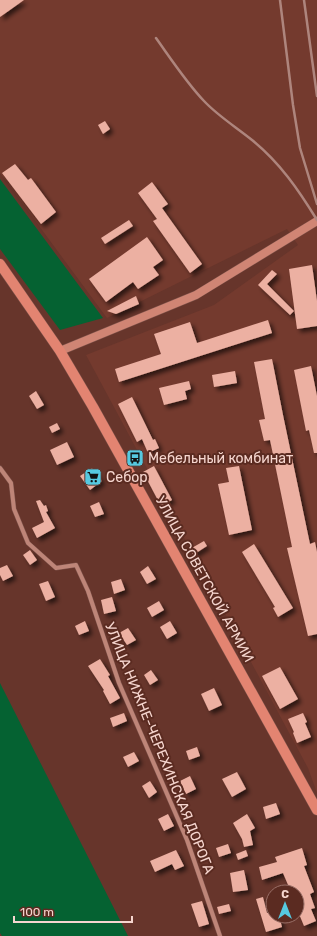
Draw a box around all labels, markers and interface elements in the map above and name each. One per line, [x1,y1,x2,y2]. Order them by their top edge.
bus stop icon: Мебельный комбинат [125,448,145,468]
place label: Мебельный комбинат [148,450,293,467]
supermarket icon: Себор [83,467,103,487]
place label: Себор [106,469,148,486]
street label: УЛИЦА СОВЕТСКОЙ АРМИИ [152,493,258,665]
street label: УЛИЦА НИЖНЕ-ЧЕРЕХИНСКАЯ ДОРОГА [101,620,218,877]
north arrow [265,884,305,924]
text: С [281,888,289,901]
scale bar [14,898,132,924]
text: 100 m [20,905,54,919]

